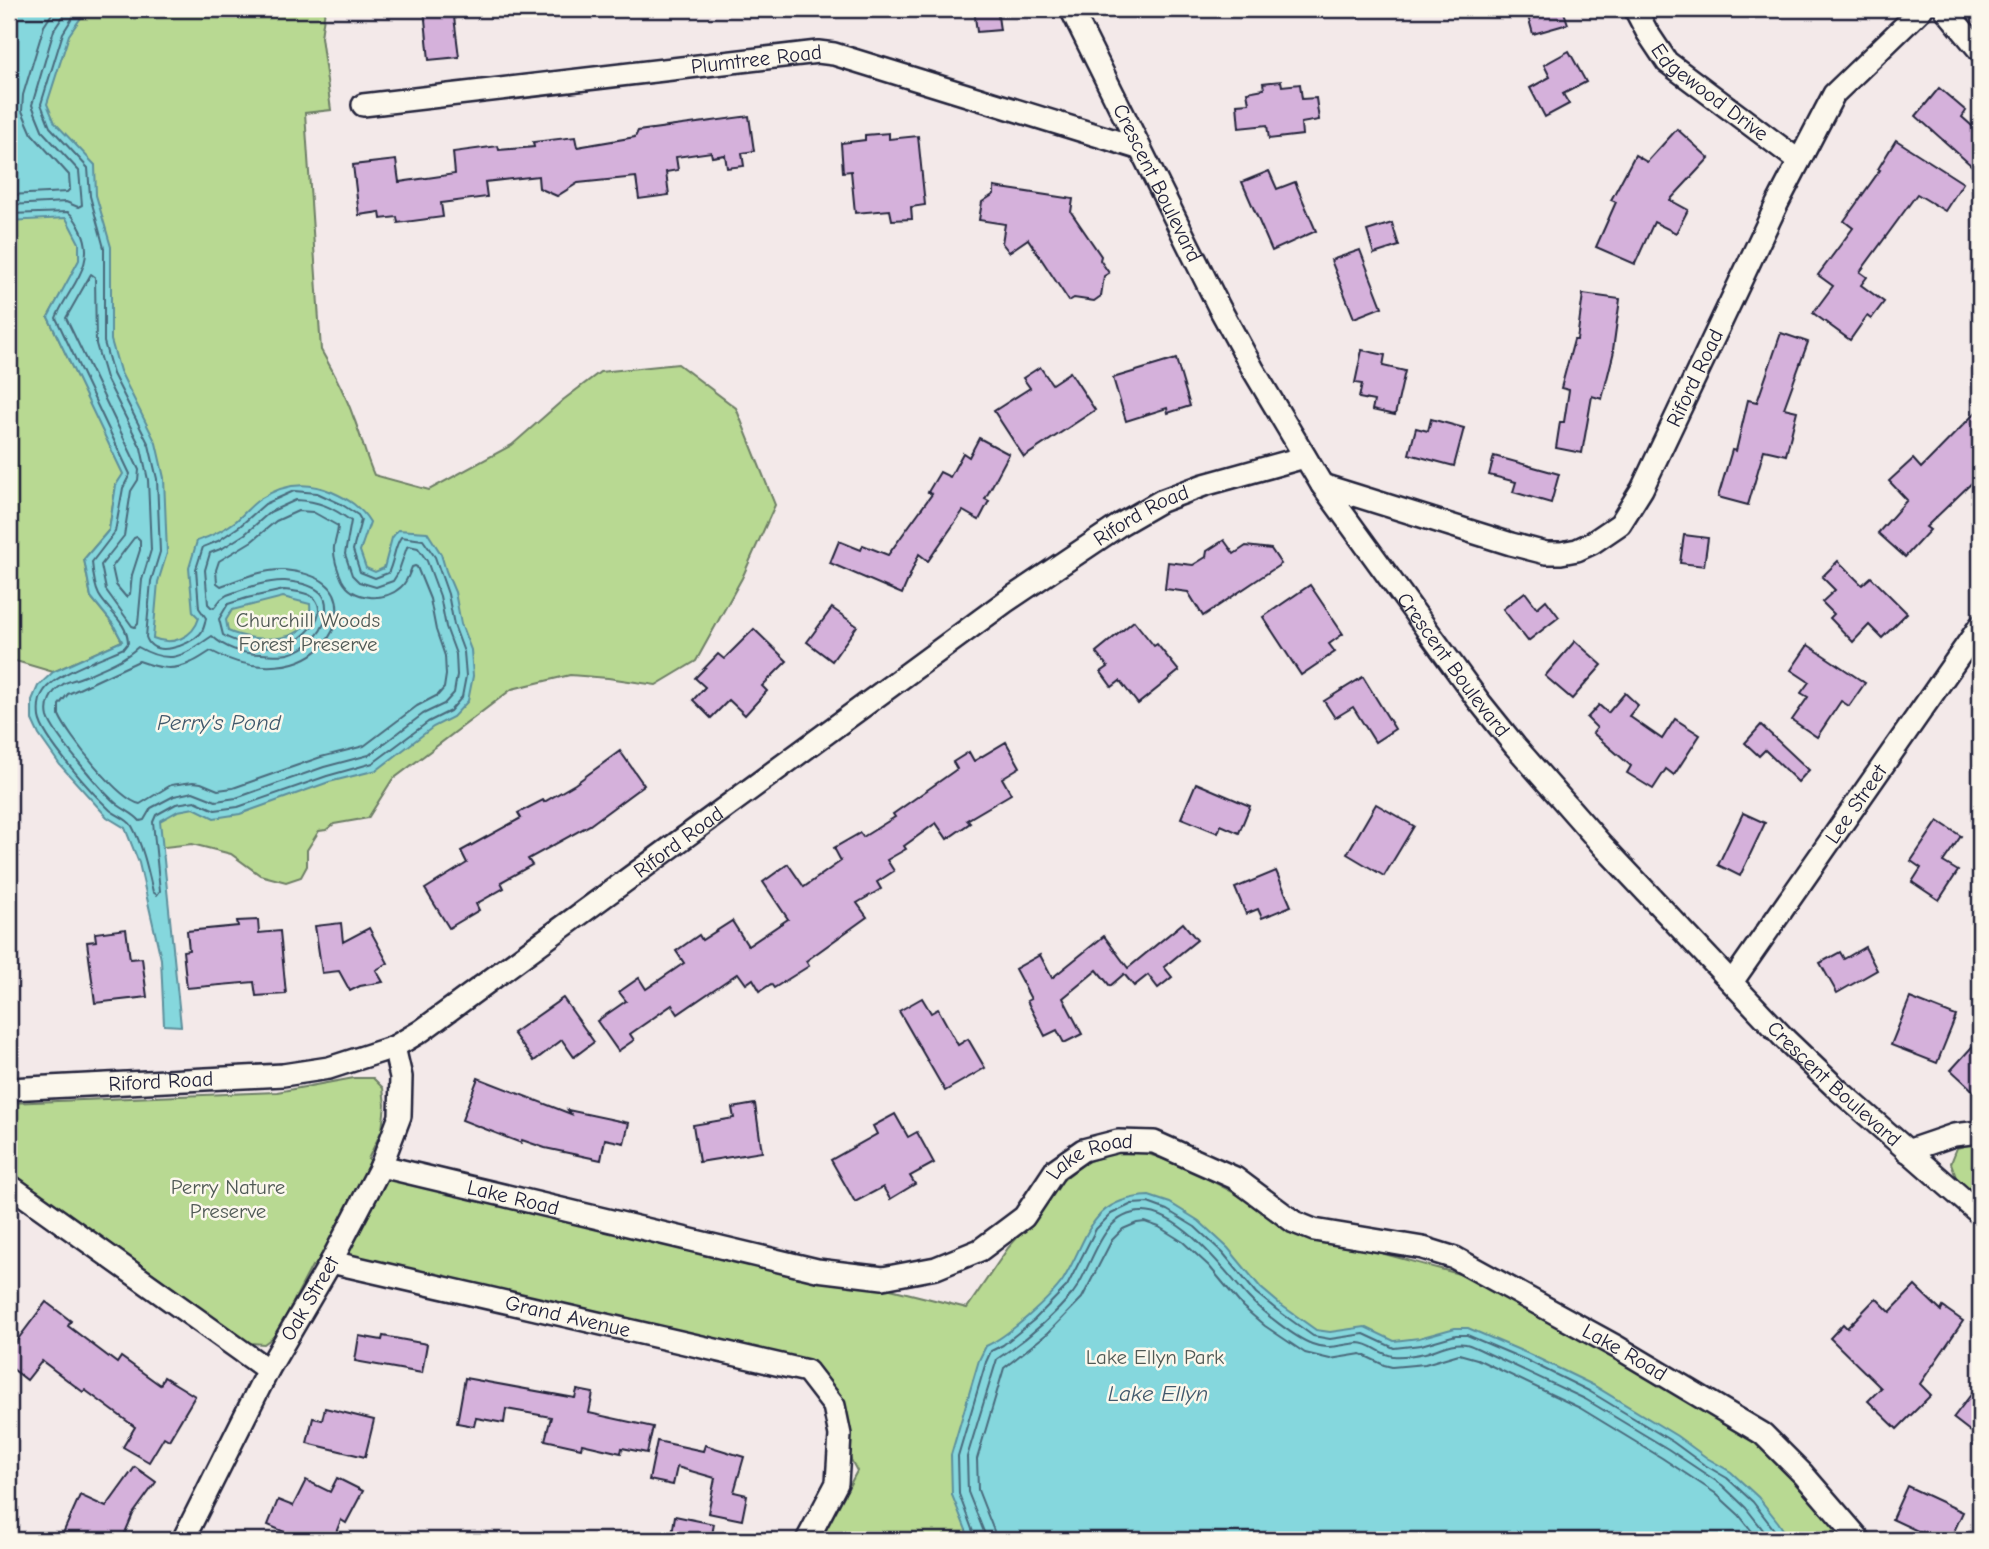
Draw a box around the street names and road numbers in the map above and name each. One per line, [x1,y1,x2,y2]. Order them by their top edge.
street label: Edgewood Drive [1646,39,1773,146]
street label: Plumtree Road [689,40,823,79]
street label: Crescent Boulevard [1108,100,1207,266]
street label: Riford Road [1661,325,1728,431]
street label: Riford Road [1089,480,1192,551]
street label: Crescent Boulevard [1392,588,1515,742]
street label: Lee Street [1820,759,1892,848]
street label: Riford Road [629,801,728,883]
street label: Crescent Boulevard [1762,1016,1906,1151]
street label: Riford Road [108,1067,214,1096]
street label: Lake Road [1041,1128,1133,1184]
street label: Lake Road [465,1175,562,1220]
street label: Oak Street [276,1251,344,1345]
street label: Grand Avenue [503,1290,633,1342]
street label: Lake Road [1578,1318,1671,1386]

